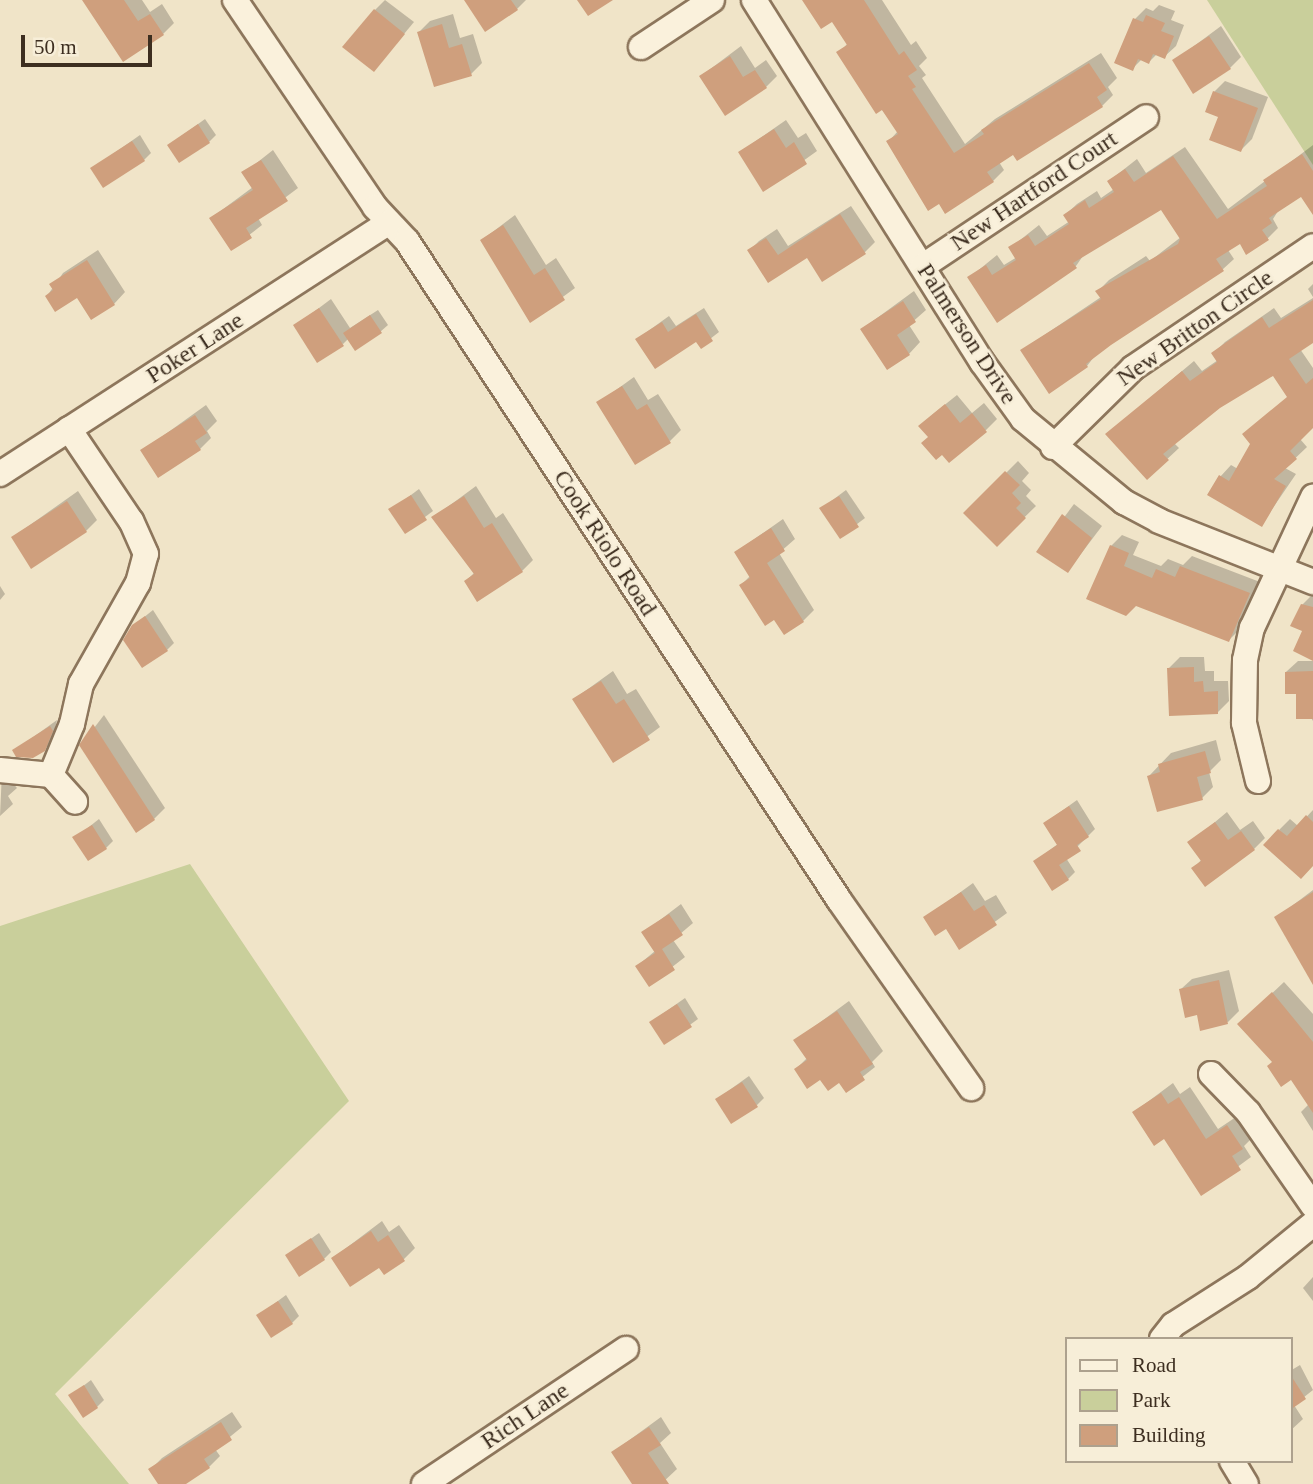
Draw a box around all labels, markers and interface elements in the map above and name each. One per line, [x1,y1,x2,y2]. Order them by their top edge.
scale bar [24,21,156,65]
text: 50 m [34,35,77,59]
street label: New Hartford Court [945,125,1123,257]
street label: Palmerson Drive [911,258,1023,410]
street label: New Britton Circle [1111,263,1279,393]
street label: Poker Lane [141,306,249,390]
street label: Cook Riolo Road [547,465,663,621]
legend [1064,1337,1292,1463]
text: Road [1132,1353,1176,1377]
street label: Rich Lane [476,1376,574,1456]
text: Park [1132,1388,1171,1412]
text: Building [1132,1423,1206,1447]

